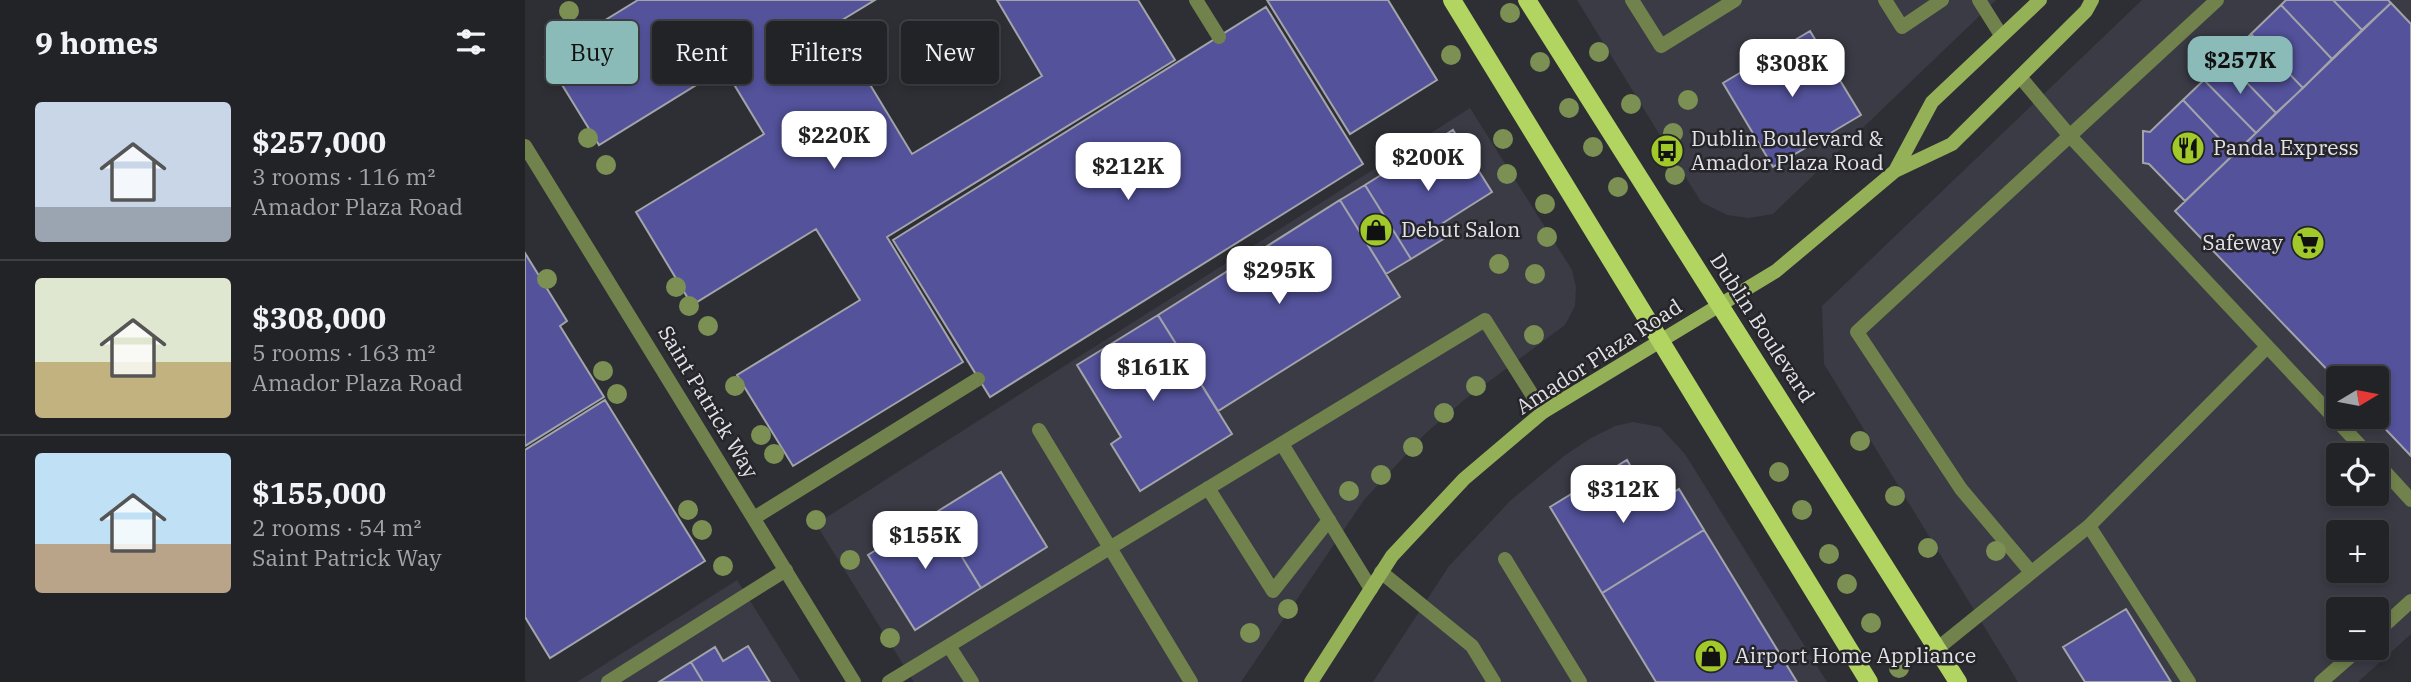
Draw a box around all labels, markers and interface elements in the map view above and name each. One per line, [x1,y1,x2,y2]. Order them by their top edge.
chip: Buy [546,21,638,84]
chip: Rent [652,21,752,84]
chip: Filters [766,21,887,84]
chip: New [901,21,999,84]
text: 9 homes [35,23,158,62]
icon: filters [452,23,490,61]
pin: $257K [2191,36,2289,96]
pin: $308K [1743,40,1841,99]
text: $257K [2204,44,2276,74]
text: $308K [1756,47,1828,77]
pin: $220K [785,111,883,171]
text: $220K [798,119,870,149]
text: $257,000 [252,122,386,161]
place label: Dublin Boulevard & Amador Plaza Road [1691,124,1884,176]
restaurant icon: Panda Express [2169,129,2207,167]
icon: home [91,130,175,214]
bus stop icon: Dublin Boulevard & Amador Plaza Road [1648,132,1686,170]
place label: Panda Express [2213,133,2359,161]
pin: $200K [1379,134,1477,193]
text: $200K [1392,141,1464,171]
pin: $212K [1079,142,1177,202]
text: $212K [1092,150,1164,180]
text: 3 rooms · 116 m² [252,161,435,191]
text: Amador Plaza Road [252,191,463,221]
shop icon: Debut Salon [1357,211,1395,249]
place label: Debut Salon [1401,215,1520,243]
supermarket icon: Safeway [2289,224,2327,262]
place label: Safeway [2202,228,2284,256]
pin: $295K [1230,246,1328,306]
street label: Dublin Boulevard [1704,247,1822,408]
text: $295K [1243,254,1315,284]
street label: Amador Plaza Road [1510,292,1687,420]
text: $308,000 [252,298,386,337]
icon: home [91,306,175,390]
street label: Saint Patrick Way [652,320,766,484]
text: 5 rooms · 163 m² [252,337,435,367]
pin: $161K [1104,344,1202,403]
text: $161K [1117,351,1189,381]
north arrow [2326,366,2389,429]
map controls [2326,366,2389,660]
text: Amador Plaza Road [252,367,463,397]
button: locate [2326,443,2389,506]
pin: $312K [1574,466,1672,525]
text: $155,000 [252,473,386,512]
text: $312K [1587,473,1659,503]
icon: home [91,481,175,565]
text: 2 rooms · 54 m² [252,512,422,542]
pin: $155K [876,512,974,571]
text: $155K [889,519,961,549]
button: + [2326,520,2389,583]
text: Saint Patrick Way [252,542,442,572]
button: − [2326,597,2389,660]
shop icon: Airport Home Appliance [1692,637,1730,675]
place label: Airport Home Appliance [1735,641,1976,669]

